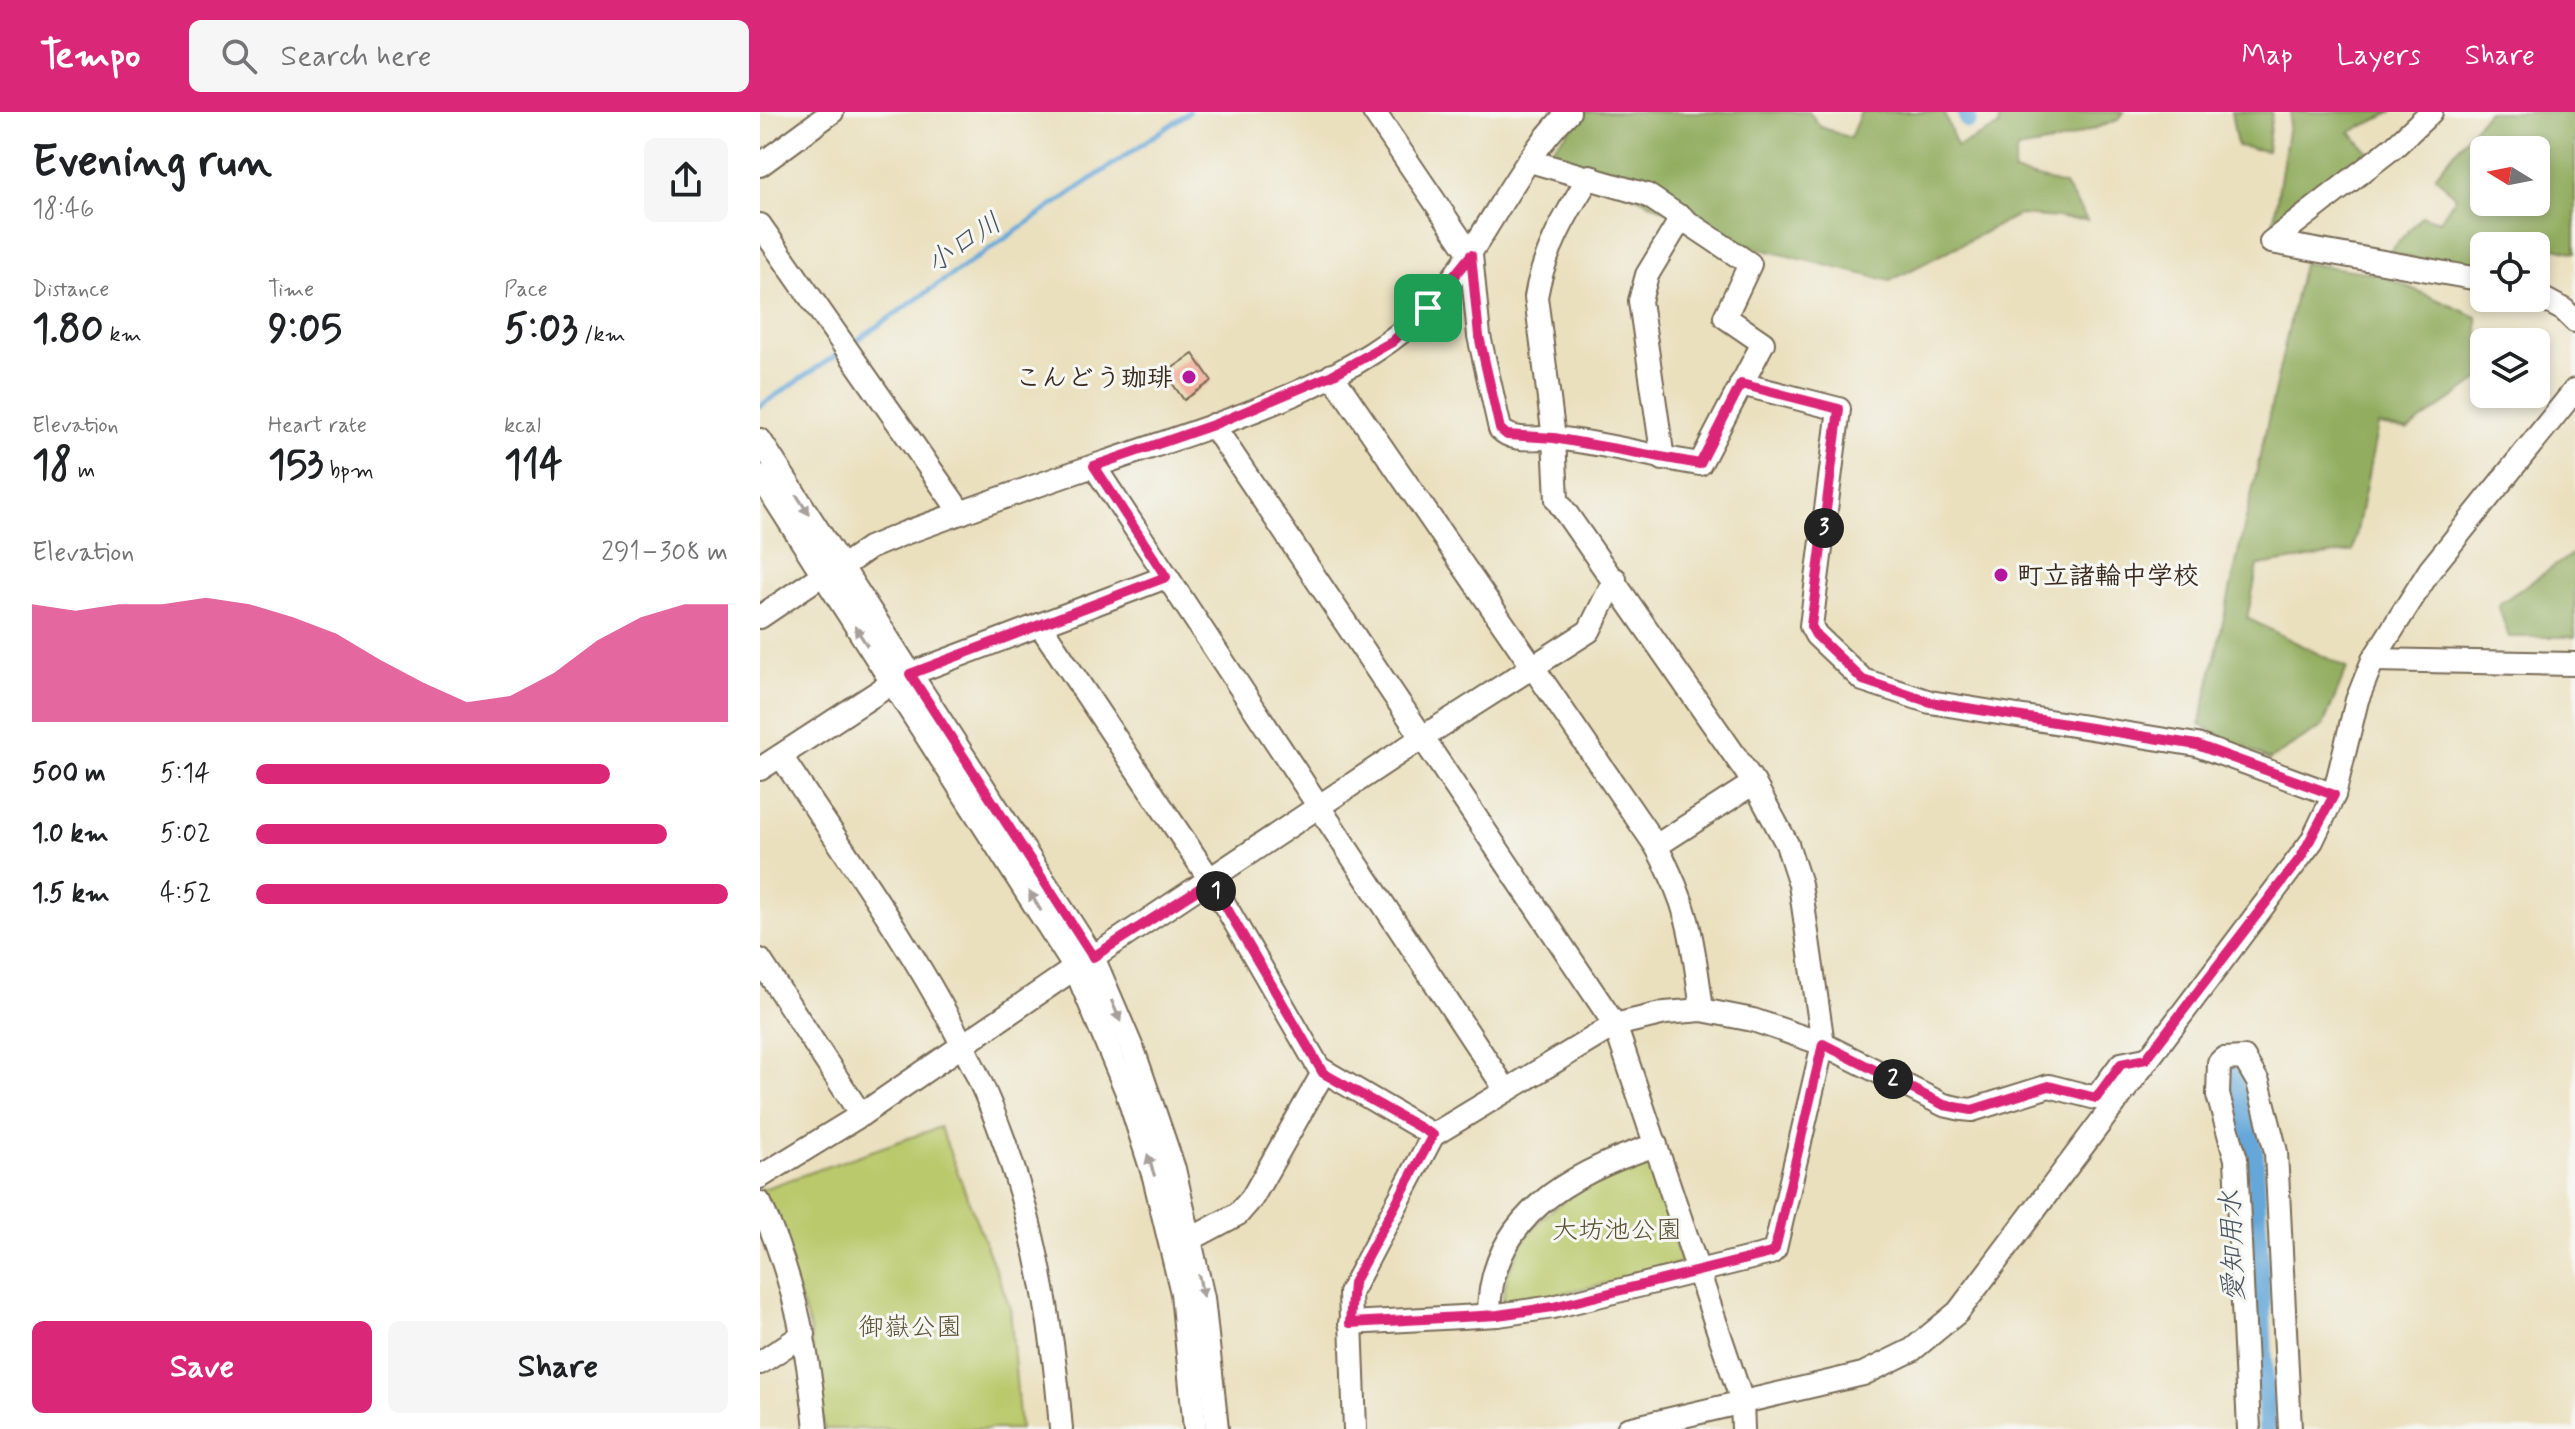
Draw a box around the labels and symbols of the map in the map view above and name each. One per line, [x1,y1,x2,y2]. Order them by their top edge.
north arrow [2470,136,2550,216]
water label: 小口川 [919,205,1010,283]
pin [1394,274,1462,342]
place label: こんどう珈琲 [1015,362,1173,396]
marker: こんどう珈琲 [1180,368,1198,386]
one-way arrow [795,495,810,516]
pin: 3 [1804,508,1844,548]
place label: 町立諸輪中学校 [2017,560,2199,594]
marker: 町立諸輪中学校 [1992,566,2010,584]
one-way arrow [854,626,869,647]
pin: 1 [1196,871,1236,911]
one-way arrow [1028,890,1042,912]
one-way arrow [1110,999,1123,1023]
pin: 2 [1873,1059,1913,1099]
one-way arrow [1144,1153,1156,1177]
water label: 愛知用水 [2213,1189,2254,1303]
park label: 大坊池公園 [1552,1214,1682,1248]
one-way arrow [1195,1274,1207,1299]
park label: 御嶽公園 [858,1311,962,1345]

